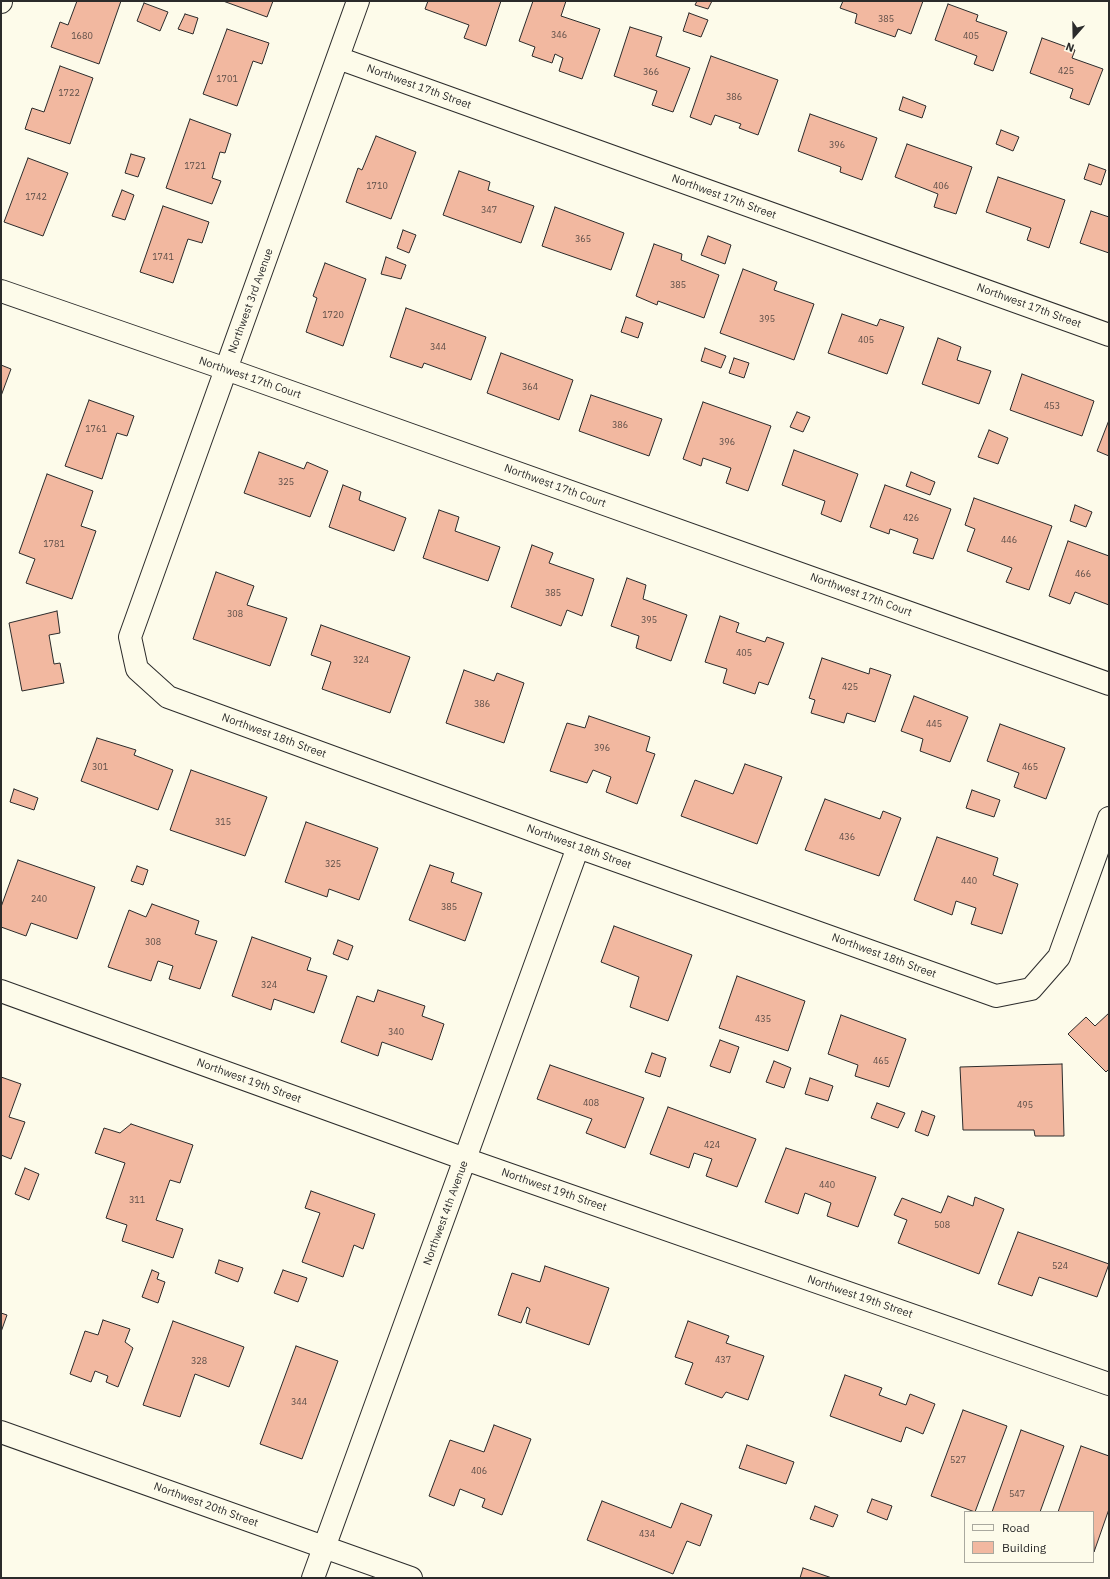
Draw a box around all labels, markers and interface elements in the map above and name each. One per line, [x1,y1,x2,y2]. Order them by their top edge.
house number: 385 [878,14,894,24]
north arrow [1054,16,1094,56]
house number: 346 [551,30,567,40]
house number: 1680 [71,31,93,41]
house number: 405 [963,31,979,41]
text: N [1064,39,1076,55]
street label: Northwest 17th Street [365,62,473,112]
house number: 425 [1058,66,1074,76]
house number: 366 [643,67,659,77]
house number: 1701 [216,74,238,84]
house number: 1722 [58,88,80,98]
house number: 386 [726,92,742,102]
house number: 396 [829,140,845,150]
house number: 1721 [184,161,206,171]
street label: Northwest 17th Street [670,172,778,222]
house number: 1710 [366,181,388,191]
house number: 406 [933,181,949,191]
house number: 1742 [25,192,47,202]
house number: 347 [481,205,497,215]
house number: 365 [575,234,591,244]
street label: Northwest 3rd Avenue [226,247,276,355]
house number: 1741 [152,252,174,262]
house number: 385 [670,280,686,290]
street label: Northwest 17th Street [975,281,1083,331]
house number: 1720 [322,310,344,320]
house number: 395 [759,314,775,324]
house number: 405 [858,335,874,345]
house number: 344 [430,342,446,352]
street label: Northwest 17th Court [197,354,303,402]
house number: 364 [522,382,538,392]
house number: 453 [1044,401,1060,411]
house number: 386 [612,420,628,430]
house number: 1761 [85,424,107,434]
house number: 396 [719,437,735,447]
street label: Northwest 17th Court [502,461,608,511]
house number: 325 [278,477,294,487]
house number: 426 [903,513,919,523]
house number: 446 [1001,535,1017,545]
house number: 1781 [43,539,65,549]
house number: 466 [1075,569,1091,579]
street label: Northwest 17th Court [808,570,914,620]
house number: 385 [545,588,561,598]
house number: 308 [227,609,243,619]
house number: 395 [641,615,657,625]
house number: 405 [736,648,752,658]
house number: 324 [353,655,369,665]
house number: 425 [842,682,858,692]
house number: 386 [474,699,490,709]
street label: Northwest 18th Street [220,711,328,761]
house number: 445 [926,719,942,729]
house number: 396 [594,743,610,753]
house number: 301 [92,762,108,772]
house number: 465 [1022,762,1038,772]
house number: 315 [215,817,231,827]
street label: Northwest 18th Street [525,822,633,872]
house number: 436 [839,832,855,842]
house number: 325 [325,859,341,869]
house number: 440 [961,876,977,886]
house number: 240 [31,894,47,904]
house number: 385 [441,902,457,912]
street label: Northwest 18th Street [830,931,938,981]
house number: 308 [145,937,161,947]
house number: 324 [261,980,277,990]
house number: 435 [755,1014,771,1024]
house number: 340 [388,1027,404,1037]
street label: Northwest 19th Street [195,1056,303,1106]
house number: 465 [873,1056,889,1066]
house number: 408 [583,1098,599,1108]
house number: 495 [1017,1100,1033,1110]
house number: 424 [704,1140,720,1150]
street label: Northwest 4th Avenue [421,1159,471,1267]
street label: Northwest 19th Street [500,1166,608,1214]
house number: 440 [819,1180,835,1190]
house number: 311 [129,1195,145,1205]
house number: 508 [934,1220,950,1230]
house number: 524 [1052,1261,1068,1271]
street label: Northwest 19th Street [806,1273,914,1321]
house number: 437 [715,1355,731,1365]
house number: 328 [191,1356,207,1366]
house number: 344 [291,1397,307,1407]
house number: 527 [950,1455,966,1465]
house number: 406 [471,1466,487,1476]
street label: Northwest 20th Street [152,1480,260,1530]
house number: 547 [1009,1489,1025,1499]
legend [964,1511,1094,1563]
text: Road [1002,1520,1030,1535]
house number: 434 [639,1529,655,1539]
text: Building [1002,1540,1046,1555]

